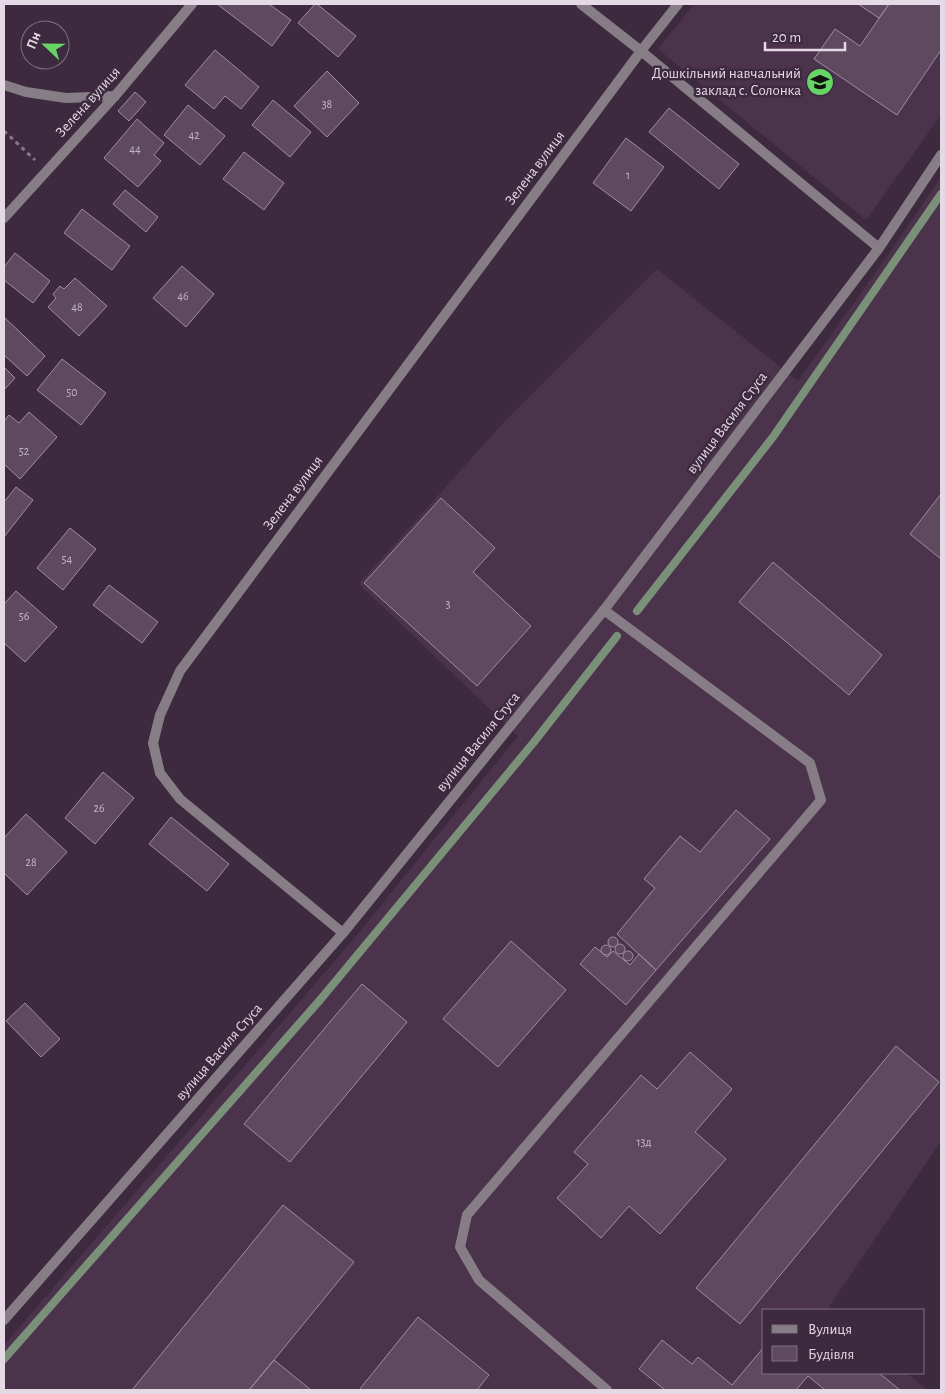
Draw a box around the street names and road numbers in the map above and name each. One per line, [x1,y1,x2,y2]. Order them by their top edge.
street label: Зелена вулиця [53,64,123,140]
street label: Зелена вулиця [502,128,568,208]
street label: вулиця Василя Стуса [684,369,770,477]
street label: Зелена вулиця [260,453,326,533]
street label: вулиця Василя Стуса [433,689,523,795]
street label: вулиця Василя Стуса [173,1001,265,1103]

